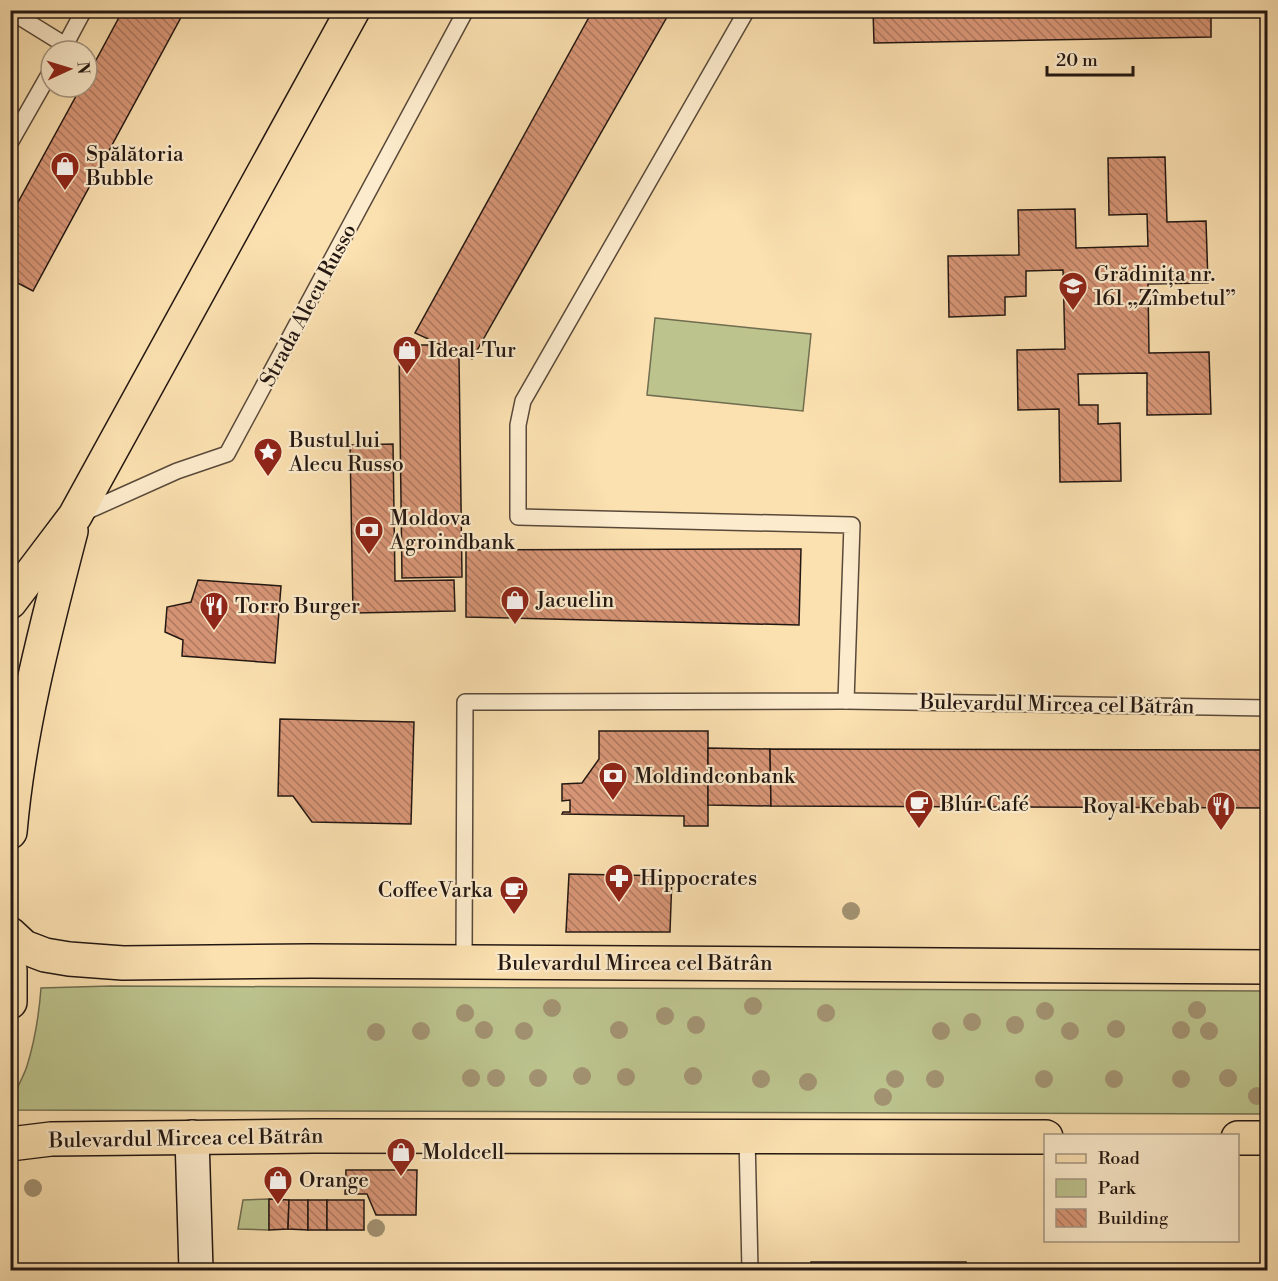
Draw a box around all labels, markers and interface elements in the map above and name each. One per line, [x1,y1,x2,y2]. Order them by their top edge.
north arrow [39,39,99,99]
scale bar [1047,39,1132,77]
text: 20 m [1056,49,1098,72]
text: N [73,61,93,75]
place label: Spălătoria Bubble [85,142,184,192]
shop icon: Spălătoria Bubble [49,150,81,192]
street label: Strada Alecu Russo [255,220,363,391]
place label: Grădinița nr. 161 „Zîmbetul” [1094,262,1236,312]
school or university icon: Grădinița nr. 161 „Zîmbetul” [1057,270,1089,312]
shop icon: Ideal-Tur [391,334,423,376]
place label: Ideal-Tur [428,338,516,364]
place label: Bustul lui Alecu Russo [288,428,404,478]
place icon: Bustul lui Alecu Russo [252,436,284,478]
place label: Moldova Agroindbank [389,506,515,556]
bank icon: Moldova Agroindbank [353,514,385,556]
shop icon: Jacuelin [499,584,531,626]
place label: Jacuelin [535,588,615,614]
restaurant icon: Torro Burger [198,590,230,632]
place label: Torro Burger [235,594,360,620]
street label: Bulevardul Mircea cel Bătrân [918,690,1195,720]
bank icon: Moldindconbank [597,760,629,802]
place label: Moldindconbank [634,764,796,790]
cafe icon: Blúr Café [903,788,935,830]
restaurant icon: Royal Kebab [1205,790,1237,832]
place label: Blúr Café [939,792,1029,818]
place label: Royal Kebab [1083,794,1200,820]
pharmacy icon: Hippocrates [603,862,635,904]
place label: Hippocrates [640,866,757,892]
cafe icon: CoffeeVarka [498,874,530,916]
place label: CoffeeVarka [378,878,493,904]
street label: Bulevardul Mircea cel Bătrân [497,951,773,977]
street label: Bulevardul Mircea cel Bătrân [47,1124,324,1154]
legend [1044,1134,1239,1242]
shop icon: Moldcell [385,1136,417,1178]
place label: Moldcell [422,1140,504,1166]
text: Road [1098,1147,1141,1170]
shop icon: Orange [262,1164,294,1206]
place label: Orange [299,1168,369,1194]
text: Park [1098,1177,1137,1200]
text: Building [1097,1207,1169,1230]

